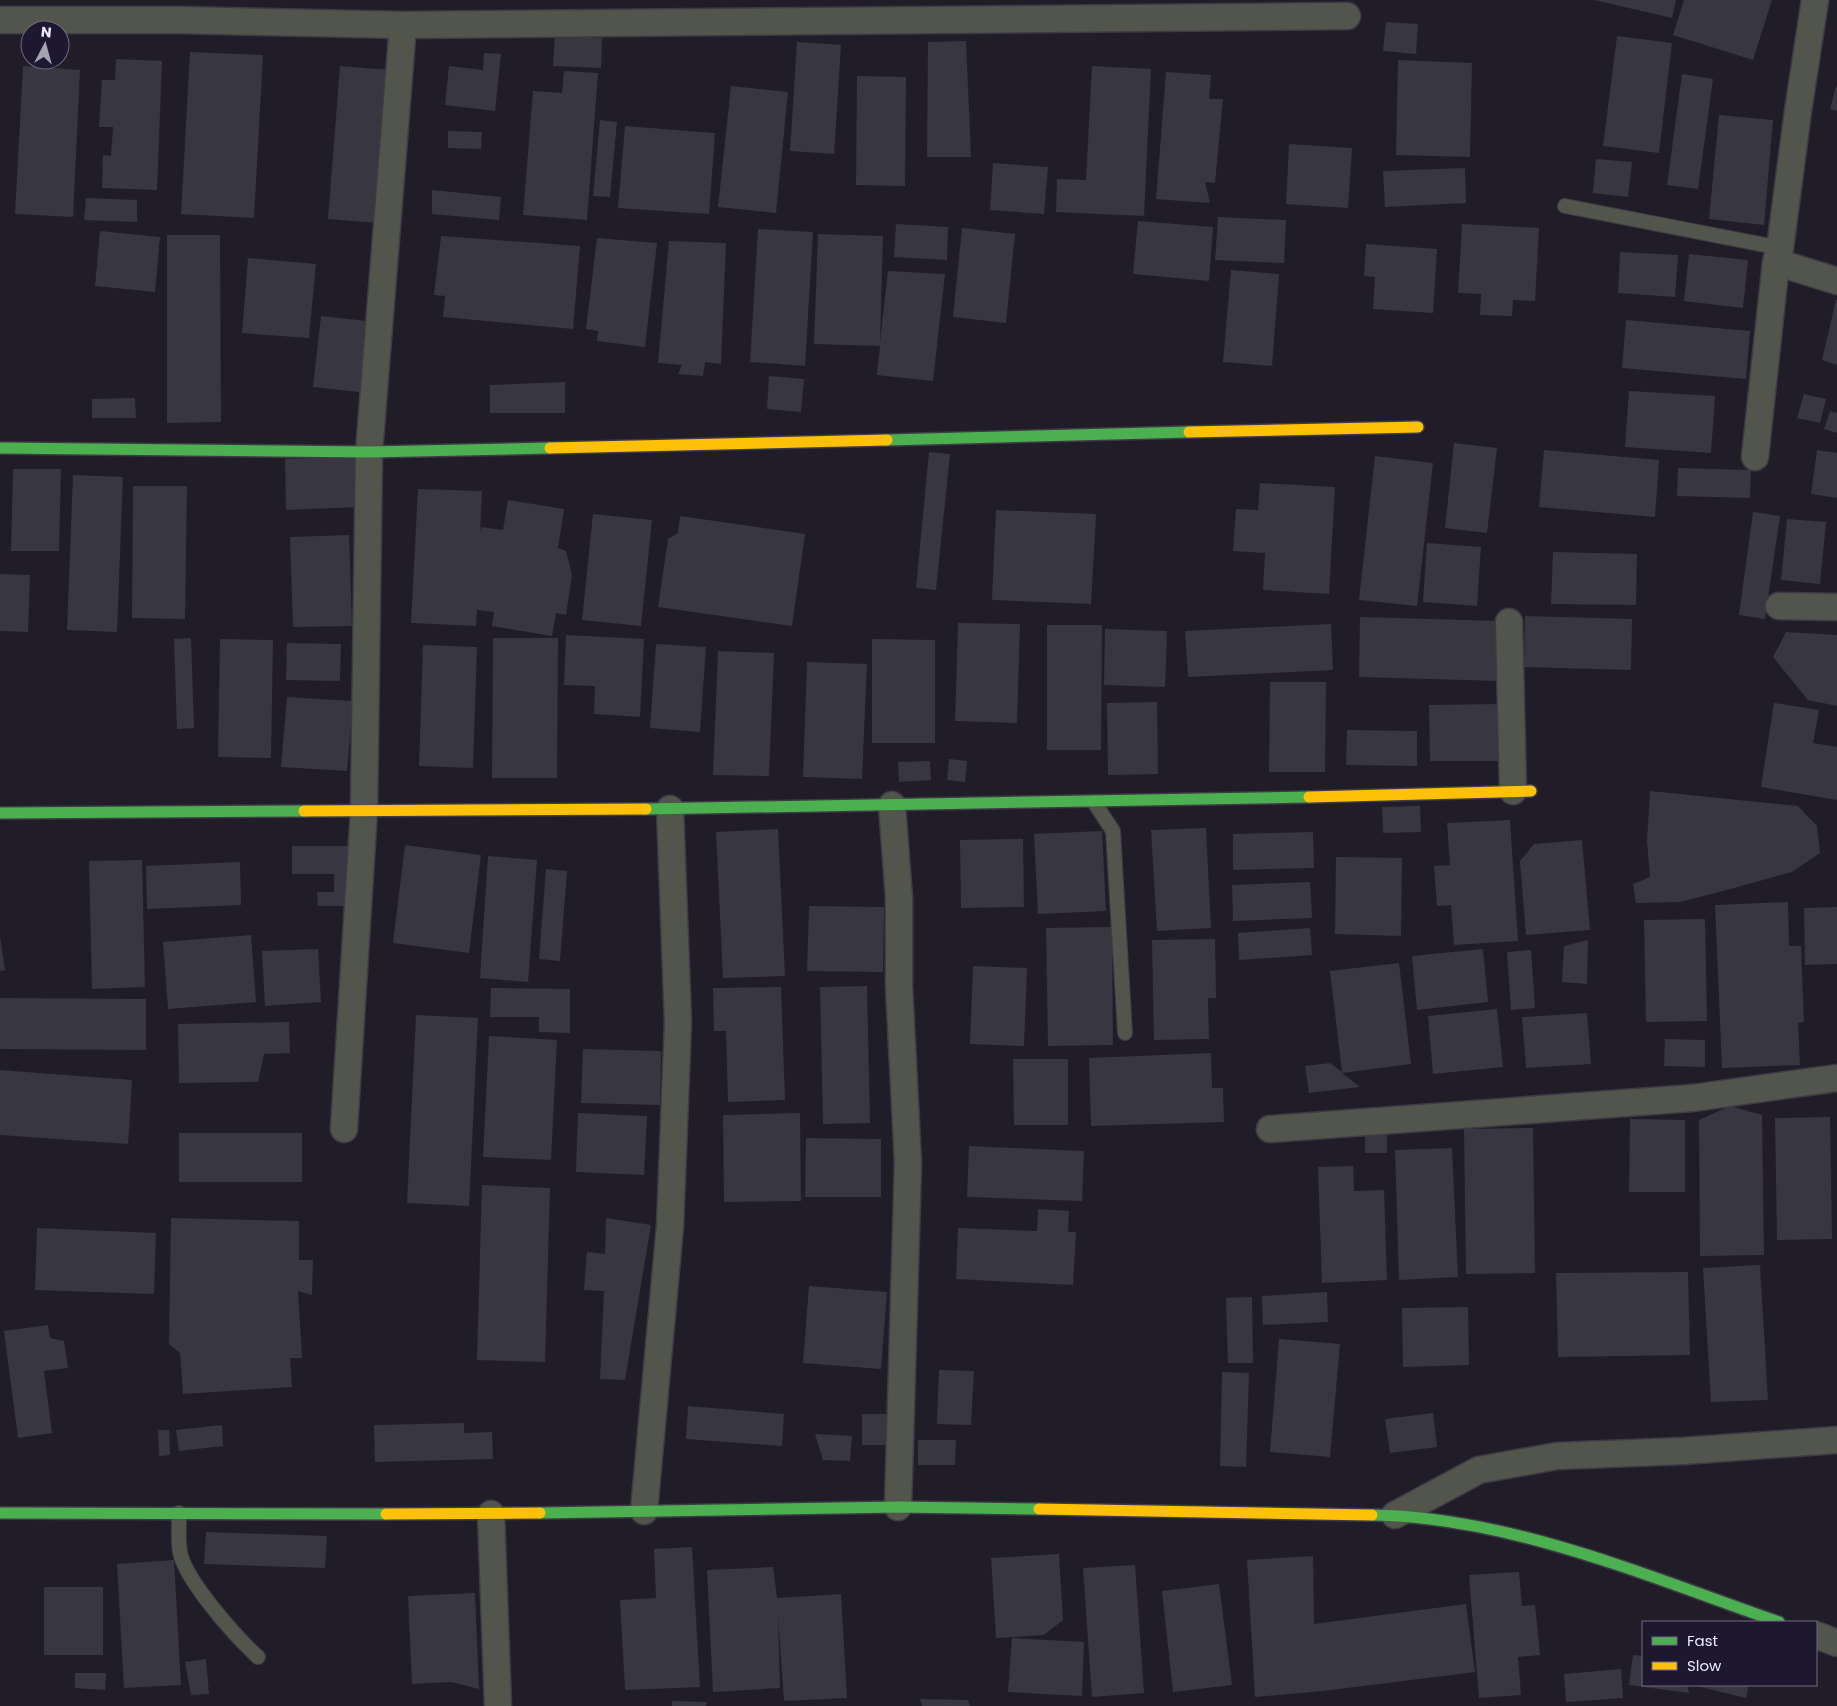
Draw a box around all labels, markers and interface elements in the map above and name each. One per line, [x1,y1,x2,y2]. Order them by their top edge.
north arrow [20,20,70,70]
text: N [40,22,53,43]
legend [1642,1621,1817,1686]
text: Fast [1687,1630,1718,1651]
text: Slow [1687,1655,1722,1676]

